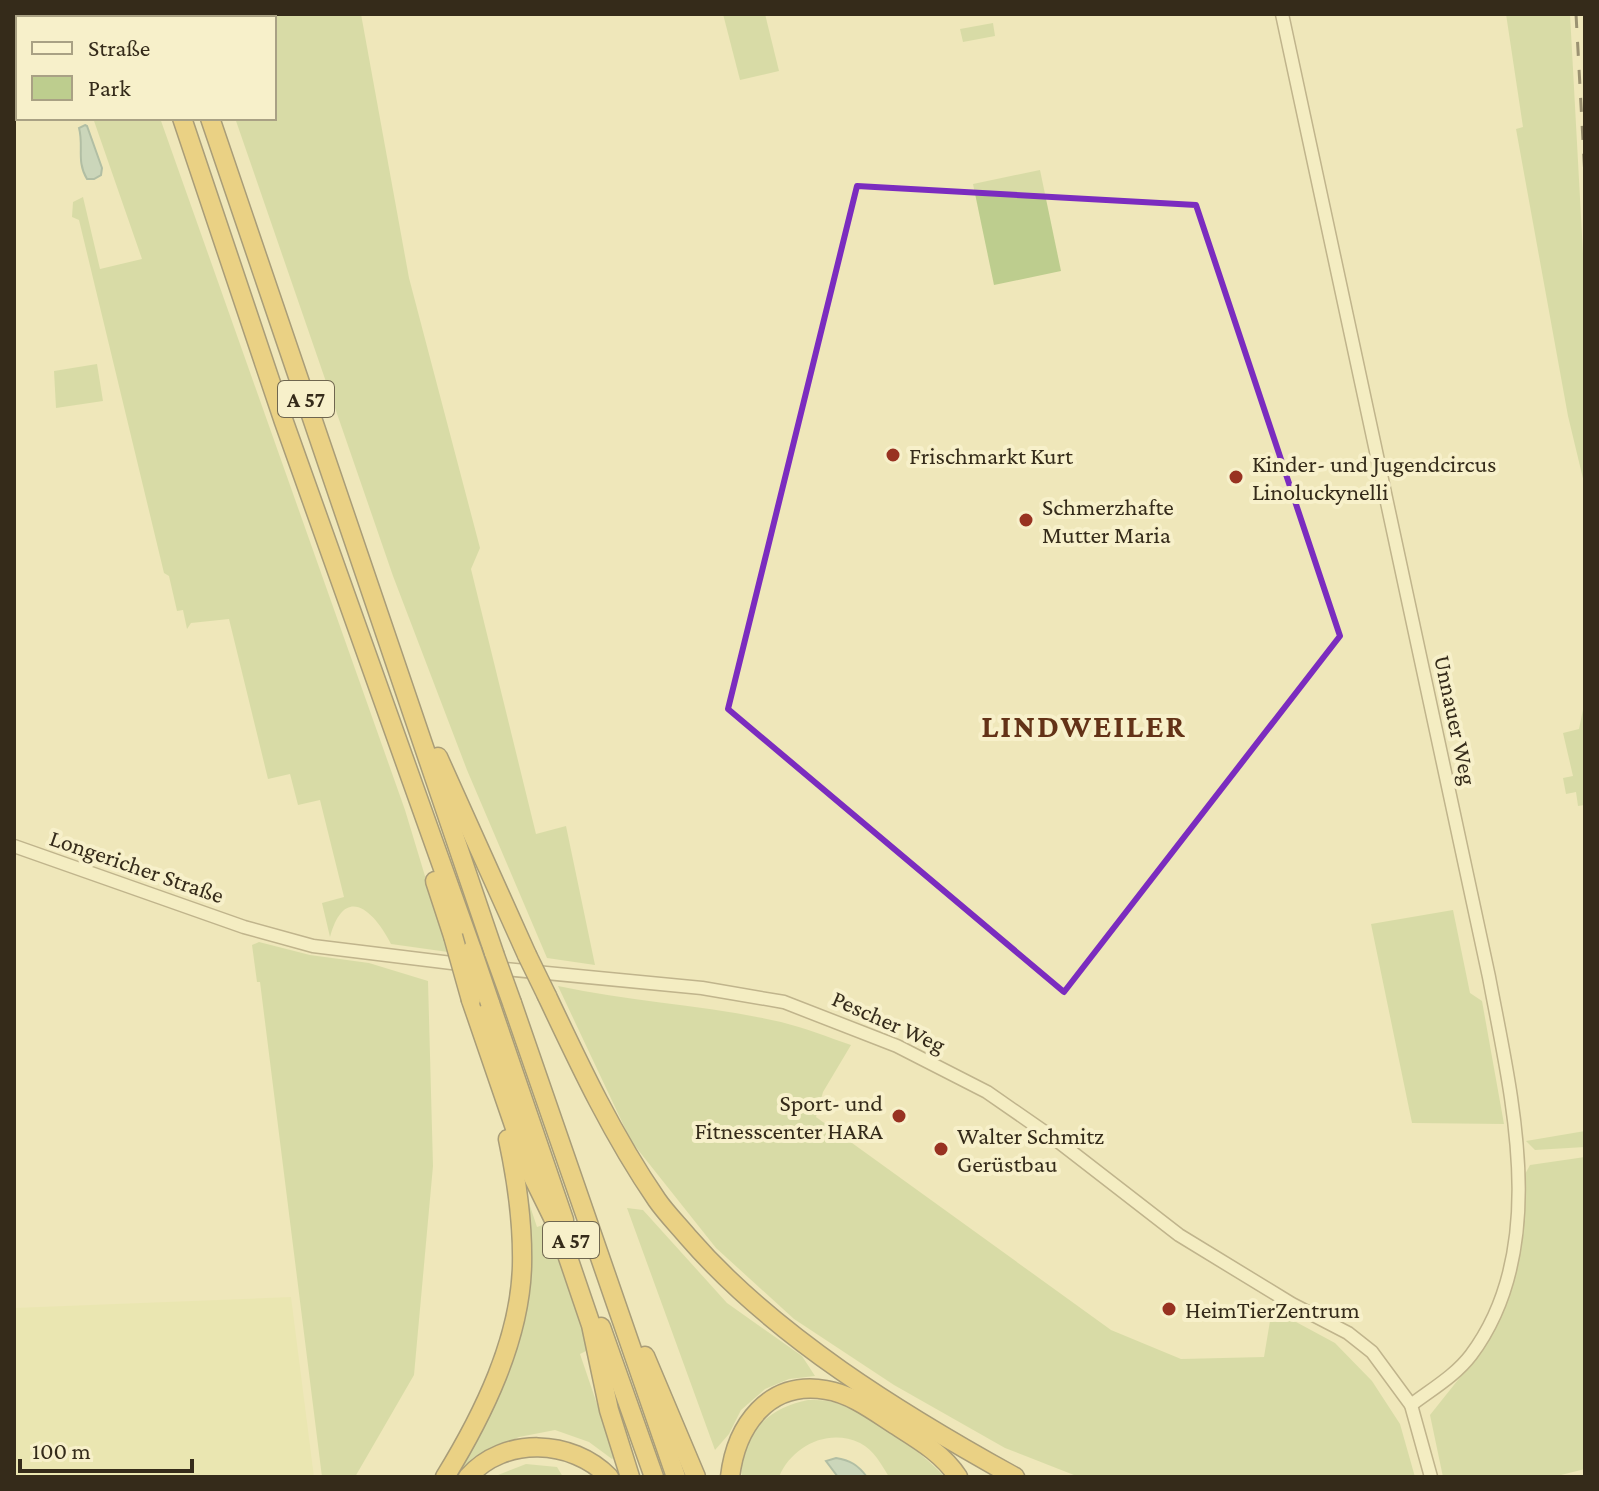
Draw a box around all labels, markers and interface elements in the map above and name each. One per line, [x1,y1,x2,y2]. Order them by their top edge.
legend [16,16,276,120]
text: Straße [88,34,150,61]
text: Park [88,74,131,101]
road number: A 57 [278,381,334,417]
place label: Frischmarkt Kurt [909,442,1074,469]
marker: Frischmarkt Kurt [884,446,902,464]
place label: Kinder- und Jugendcircus Linoluckynelli [1252,450,1497,505]
marker: Kinder- und Jugendcircus Linoluckynelli [1227,468,1245,486]
place label: Schmerzhafte Mutter Maria [1042,493,1174,548]
marker: Schmerzhafte Mutter Maria [1017,511,1035,529]
street label: Unnauer Weg [1429,653,1483,788]
district label: LINDWEILER [981,708,1187,744]
street label: Longericher Straße [46,824,228,908]
street label: Pescher Weg [828,984,950,1058]
place label: Sport- und Fitnesscenter HARA [695,1089,883,1144]
marker: Sport- und Fitnesscenter HARA [890,1107,908,1125]
place label: Walter Schmitz Gerüstbau [957,1122,1104,1177]
marker: Walter Schmitz Gerüstbau [932,1140,950,1158]
road number: A 57 [543,1222,599,1258]
place label: HeimTierZentrum [1185,1296,1360,1323]
marker: HeimTierZentrum [1160,1300,1178,1318]
scale bar [20,1423,192,1473]
text: 100 m [32,1437,91,1464]

